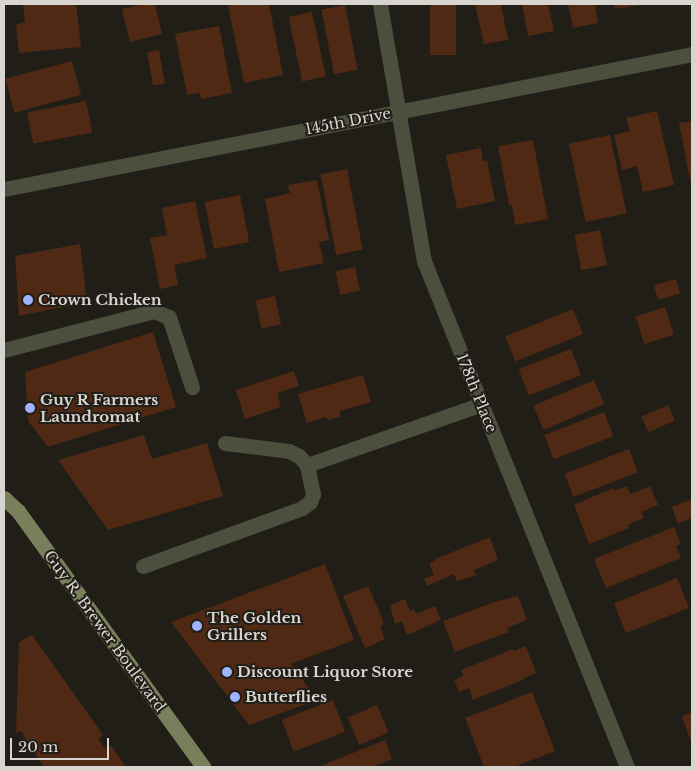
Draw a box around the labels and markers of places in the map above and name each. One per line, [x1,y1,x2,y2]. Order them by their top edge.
place label: Crown Chicken [38,291,162,309]
marker: Crown Chicken [22,294,34,306]
place label: Guy R Farmers Laundromat [40,390,159,425]
marker: Guy R Farmers Laundromat [24,402,36,414]
place label: The Golden Grillers [207,608,301,643]
marker: The Golden Grillers [191,620,203,632]
place label: Discount Liquor Store [237,663,413,681]
marker: Discount Liquor Store [221,666,233,678]
place label: Butterflies [245,688,327,706]
marker: Butterflies [229,691,241,703]

